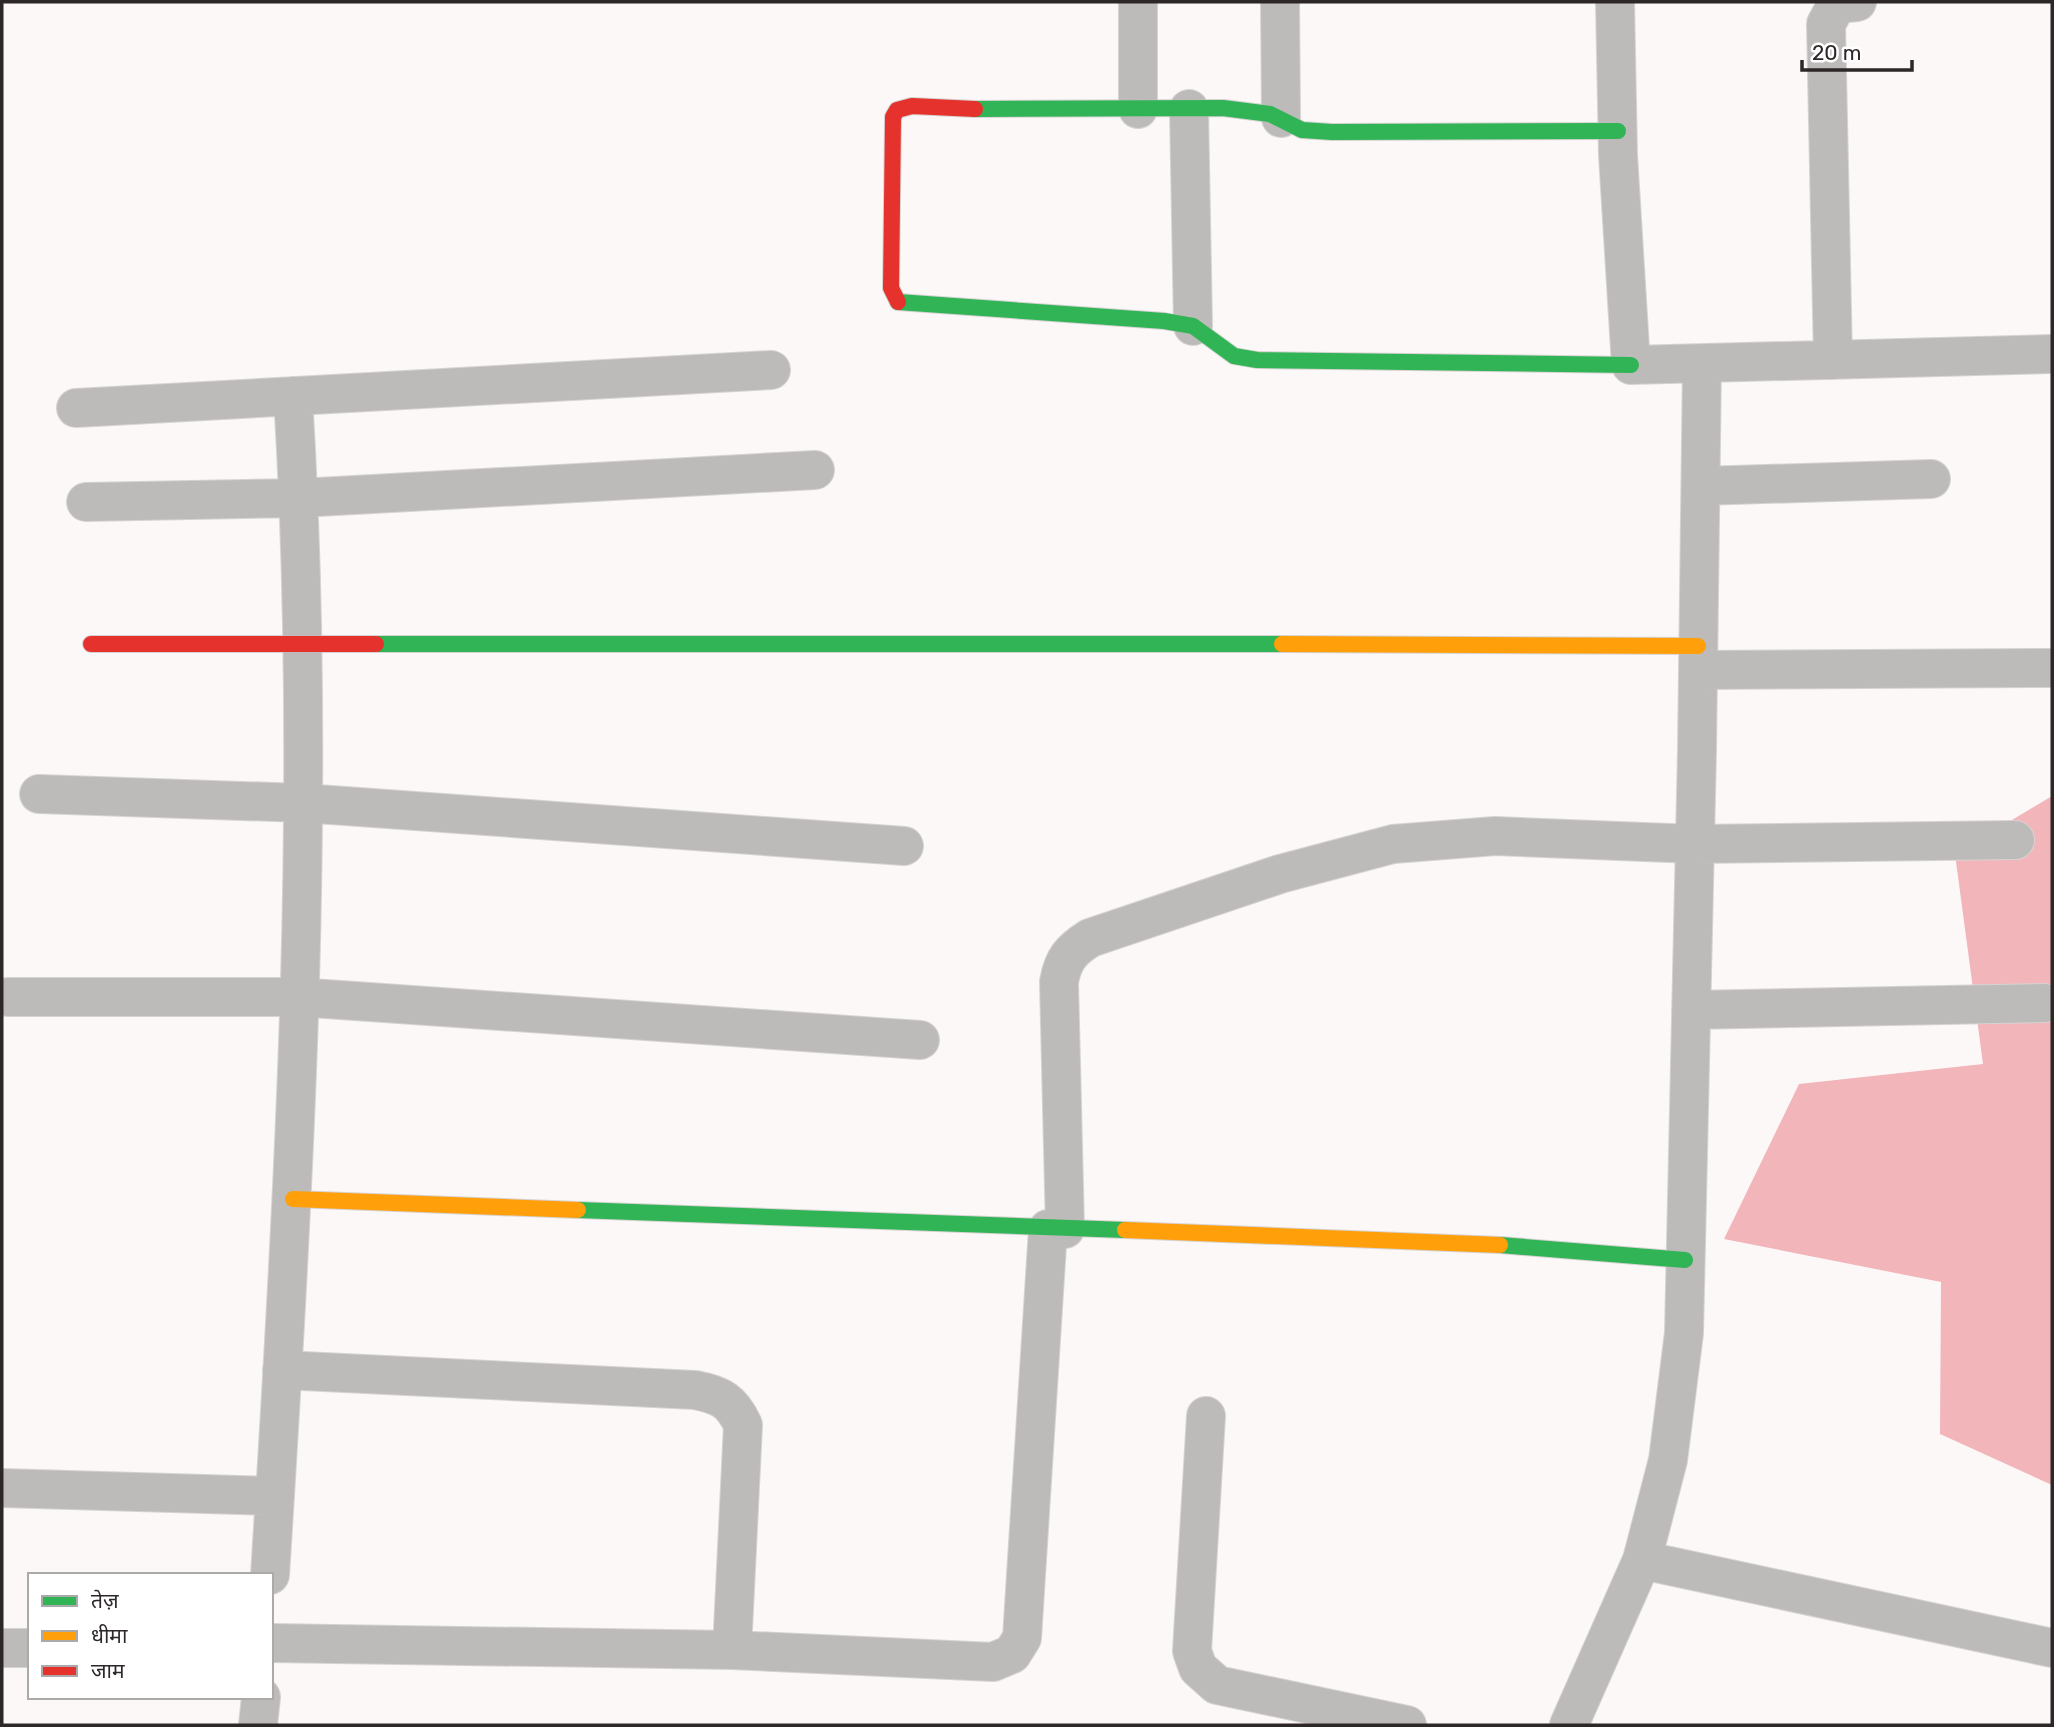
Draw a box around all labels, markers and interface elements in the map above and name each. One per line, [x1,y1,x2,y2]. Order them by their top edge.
scale bar [1802,28,1912,72]
text: 20 m [1812,40,1861,65]
legend [28,1573,273,1699]
text: तेज़ [91,1588,119,1613]
text: धीमा [91,1623,128,1648]
text: जाम [91,1658,125,1683]

